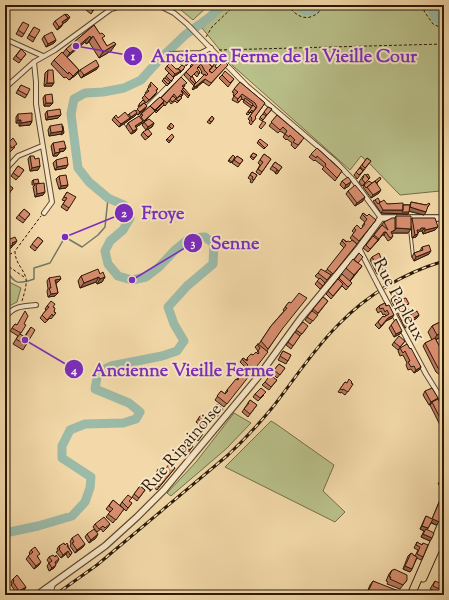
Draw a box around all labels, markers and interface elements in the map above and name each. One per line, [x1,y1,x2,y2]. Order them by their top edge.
callout: Ancienne Ferme de la Vieille Cour [123,41,425,71]
text: Ancienne Ferme de la Vieille Cour [151,45,417,71]
text: 1 [130,48,136,66]
callout: Froye [114,198,192,228]
text: Froye [142,202,185,228]
text: 2 [121,205,127,223]
callout: Senne [183,228,268,258]
text: Senne [211,232,260,258]
text: 3 [191,235,196,253]
street label: Rue Papleux [366,254,430,346]
callout: Ancienne Vieille Ferme [64,354,282,384]
text: Ancienne Vieille Ferme [92,359,275,385]
text: 4 [70,362,77,380]
street label: Rue Ripainoise [137,399,228,498]

